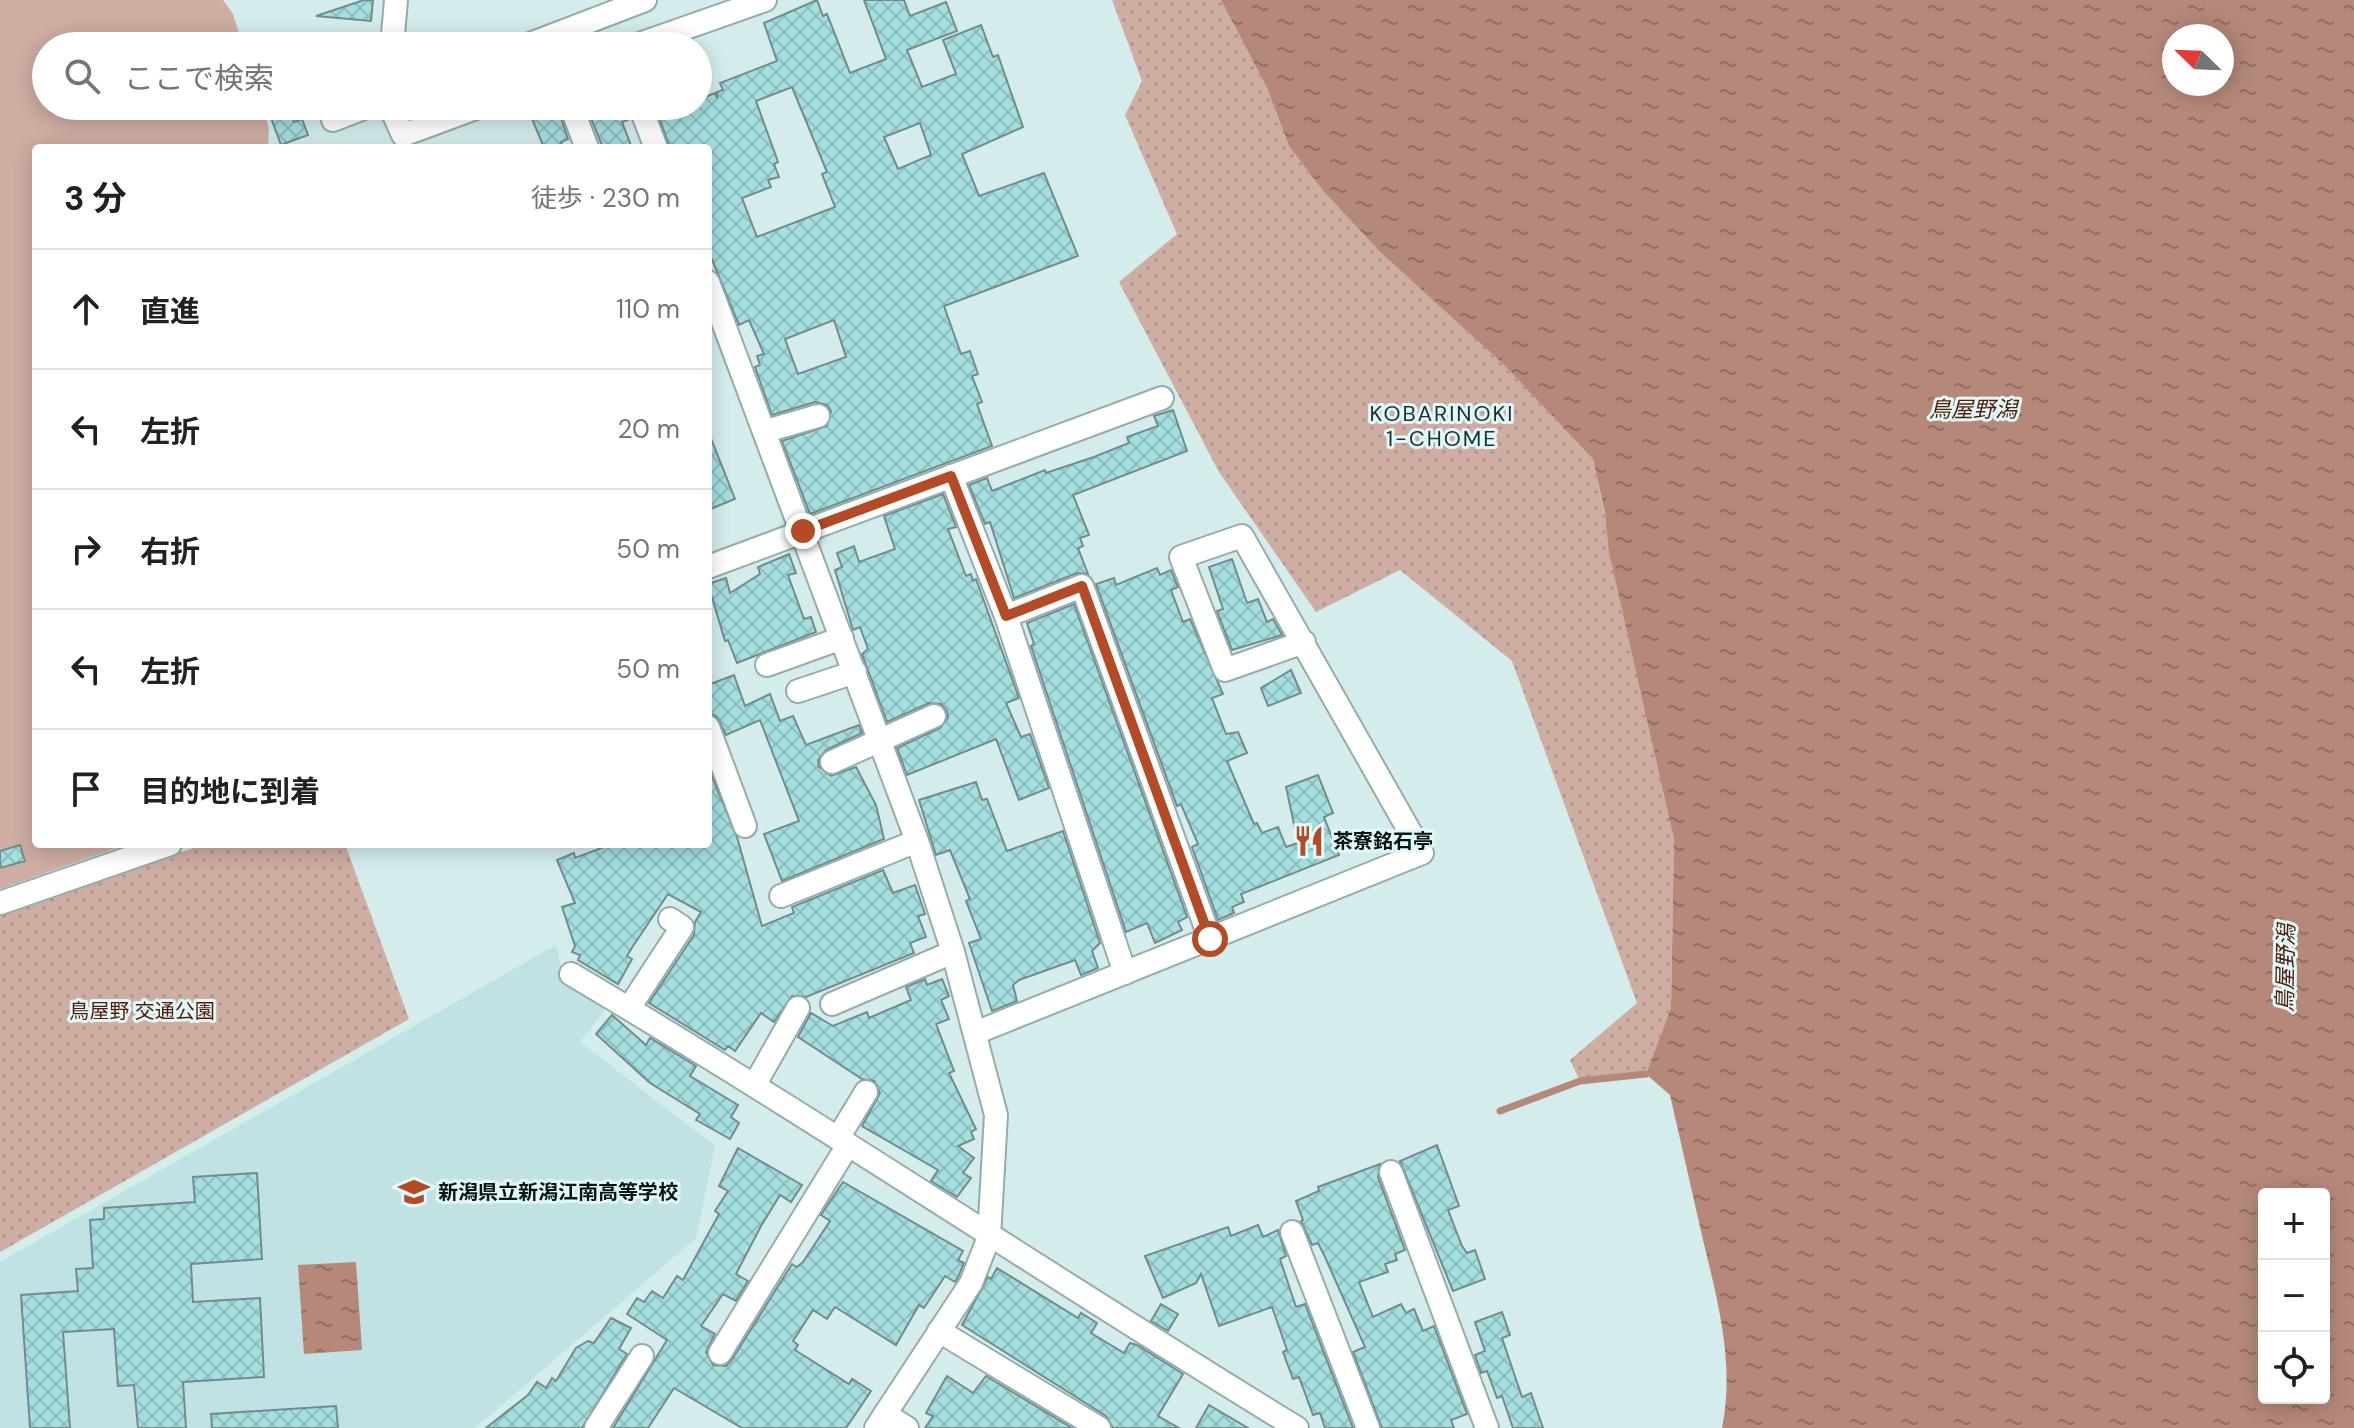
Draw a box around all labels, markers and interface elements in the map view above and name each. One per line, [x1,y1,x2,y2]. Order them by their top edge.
north arrow [2162,24,2234,96]
search box [32,32,712,120]
icon: search [60,54,104,98]
text: ここで検索 [124,59,274,98]
text: 3 分 [64,176,127,221]
text: 徒歩 · 230 m [531,181,680,215]
icon: ahead [64,287,108,331]
text: 直進 [140,292,200,331]
text: 110 m [616,292,680,326]
water label: 鳥屋野潟 [1929,395,2020,424]
district label: KOBARINOKI 1-CHOME [1369,399,1515,453]
icon: left [64,407,108,451]
text: 左折 [140,412,200,451]
text: 20 m [617,412,680,446]
route end [785,513,821,549]
icon: right [64,527,108,571]
text: 右折 [140,532,200,571]
text: 50 m [616,532,680,566]
icon: left [64,647,108,691]
text: 左折 [140,652,200,691]
text: 50 m [616,652,680,686]
icon: arrive [64,767,108,811]
text: 目的地に到着 [140,772,320,811]
restaurant icon: 茶寮銘石亭 [1292,824,1326,858]
place label: 茶寮銘石亭 [1333,828,1433,854]
route start [1192,921,1228,957]
water label: 鳥屋野潟 [2270,921,2301,1012]
park label: 鳥屋野 交通公園 [69,998,215,1024]
school or university icon: 新潟県立新潟江南高等学校 [397,1175,431,1209]
place label: 新潟県立新潟江南高等学校 [438,1179,678,1205]
map controls [2258,1188,2330,1404]
button: + [2258,1188,2330,1260]
button: − [2258,1260,2330,1332]
button: locate [2258,1332,2330,1404]

